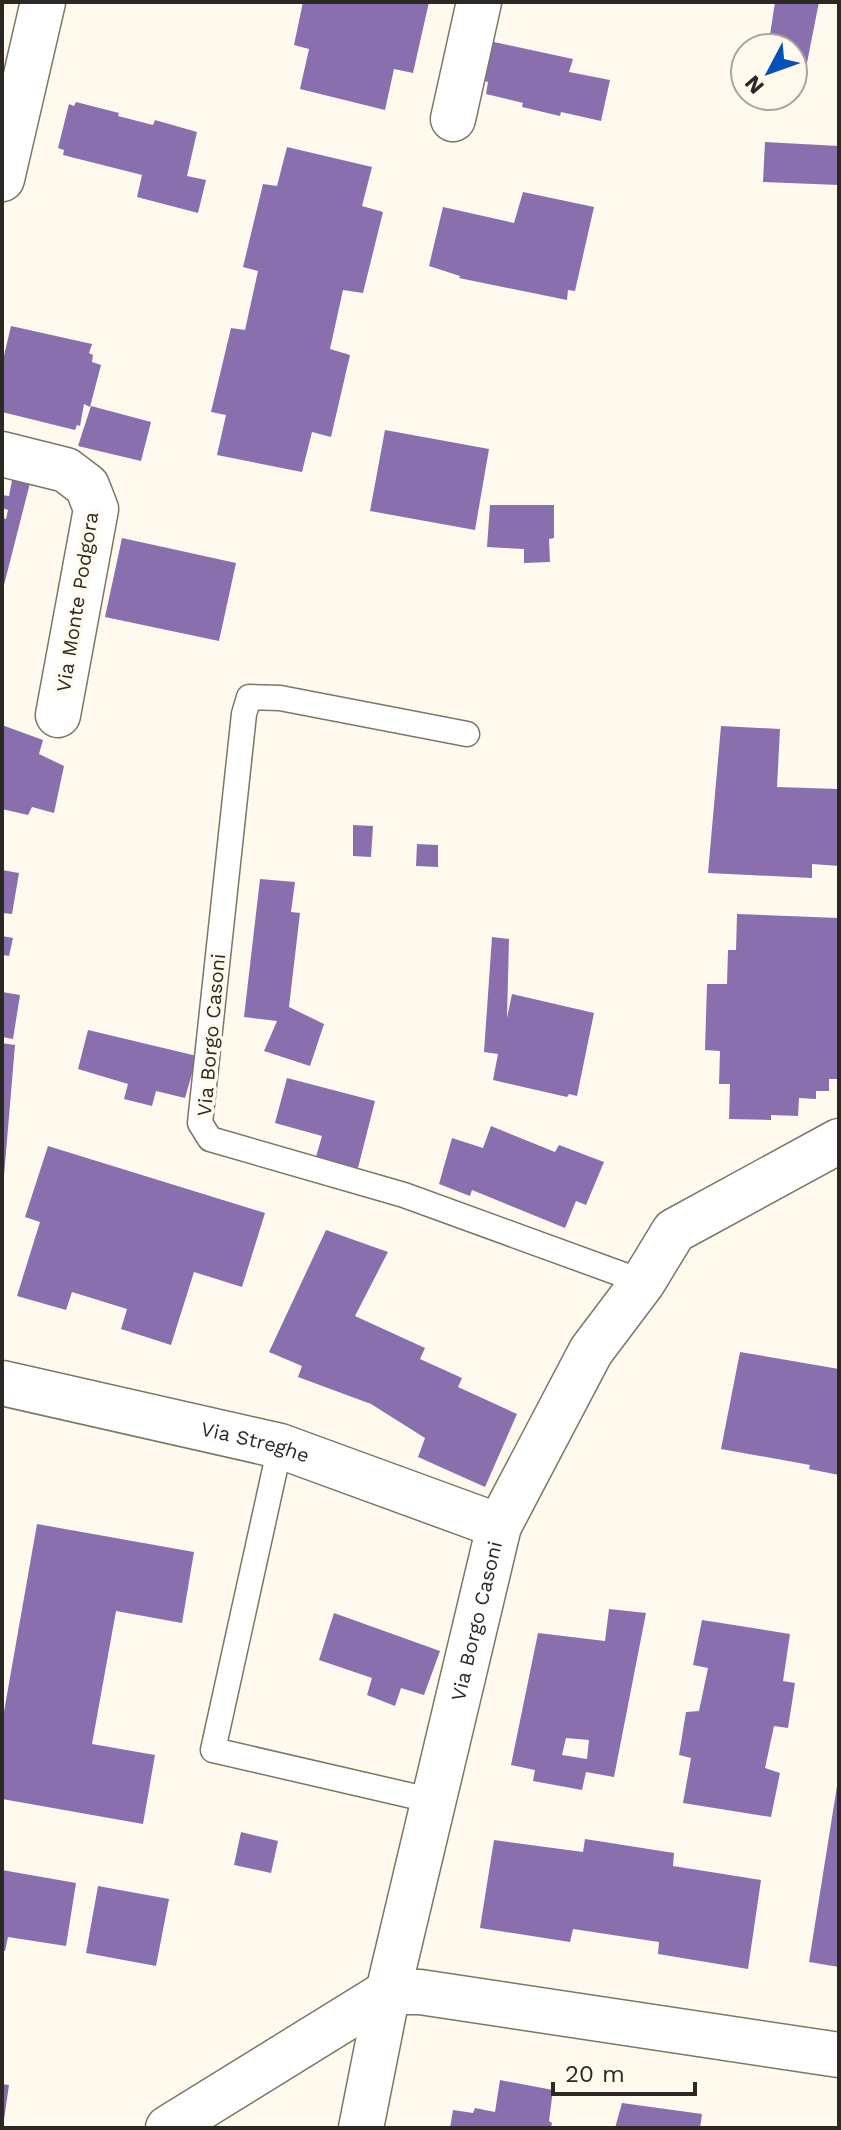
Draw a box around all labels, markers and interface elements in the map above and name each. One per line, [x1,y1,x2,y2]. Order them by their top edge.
north arrow [729,32,809,112]
text: N [739,70,769,99]
street label: Via Monte Podgora [51,510,103,694]
street label: Via Borgo Casoni [192,953,230,1117]
street label: Via Streghe [199,1416,313,1468]
street label: Via Borgo Casoni [446,1539,507,1703]
scale bar [553,2046,695,2096]
text: 20 m [565,2060,625,2088]

